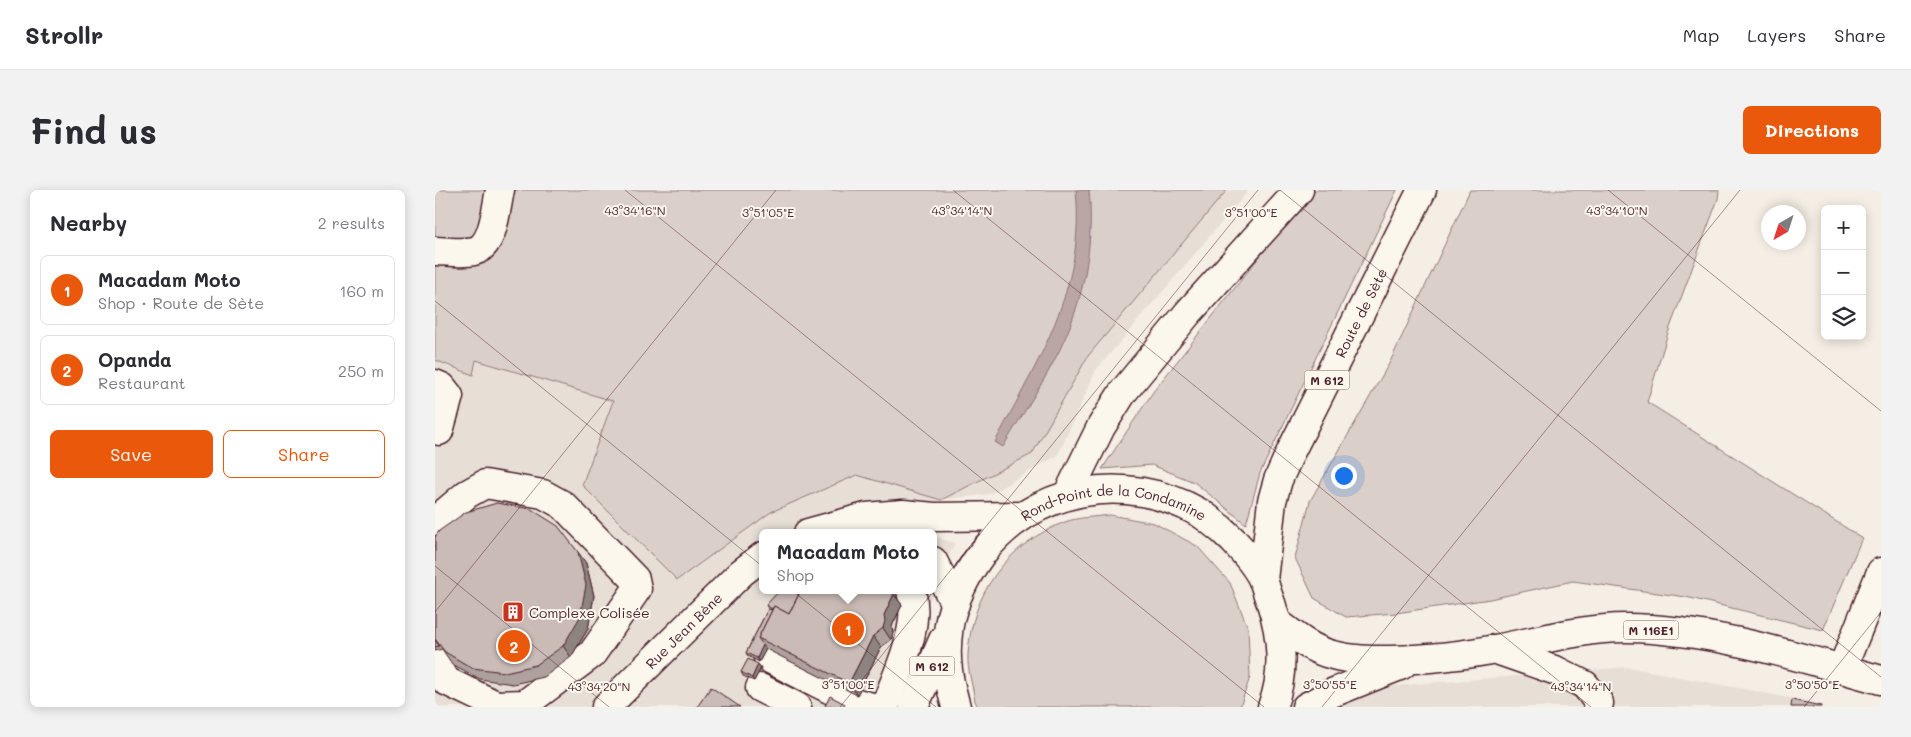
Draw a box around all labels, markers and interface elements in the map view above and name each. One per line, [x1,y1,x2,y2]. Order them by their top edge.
text: Strollr [25,19,103,50]
text: Map [1683,23,1719,47]
text: Layers [1747,23,1806,47]
text: Share [1834,23,1886,47]
button: Directions [1743,106,1881,154]
text: Find us [30,107,157,153]
text: 43°34'16"N [604,202,666,218]
text: 43°34'14"N [932,202,992,218]
text: 43°34'10"N [1586,202,1648,218]
text: 3°51'05"E [742,204,794,220]
text: 3°51'00"E [1225,204,1277,220]
north arrow [1761,205,1806,250]
map controls [1821,205,1866,340]
button: + [1821,205,1866,250]
text: Nearby [50,209,127,236]
text: 2 results [318,212,385,233]
button: − [1821,250,1866,295]
street label: Route de Sète [1330,265,1391,361]
text: Macadam Moto [98,267,241,292]
text: 1 [63,280,71,301]
text: 160 m [339,280,384,301]
text: Shop · Route de Sète [98,292,264,313]
button: layers [1821,295,1866,340]
text: Opanda [98,347,172,372]
text: 2 [63,360,71,381]
text: 250 m [338,360,384,381]
road number: M 612 [1305,370,1349,390]
text: Restaurant [98,372,186,393]
button: Save [50,430,213,478]
button: Share [223,430,385,478]
your location [1331,463,1357,489]
text: Rond-Point de la Condamine [1017,480,1210,525]
street label: Rond-Point de la Condamine [1016,512,1210,528]
popup [759,529,937,594]
text: Macadam Moto [777,539,919,564]
text: Shop [777,564,814,585]
street label: Rue Jean Bène [641,588,726,673]
building icon: Complexe Colisée [501,600,525,624]
place label: Complexe Colisée [529,603,650,622]
pin: 1 [832,610,864,648]
road number: M 116E1 [1623,620,1679,640]
pin: 2 [498,627,530,665]
road number: M 612 [909,656,955,676]
text: 3°51'00"E [822,676,874,692]
text: 3°50'55"E [1303,676,1357,692]
text: 3°50'50"E [1785,676,1839,692]
text: 43°34'20"N [568,678,630,694]
text: 43°34'14"N [1551,678,1611,694]

